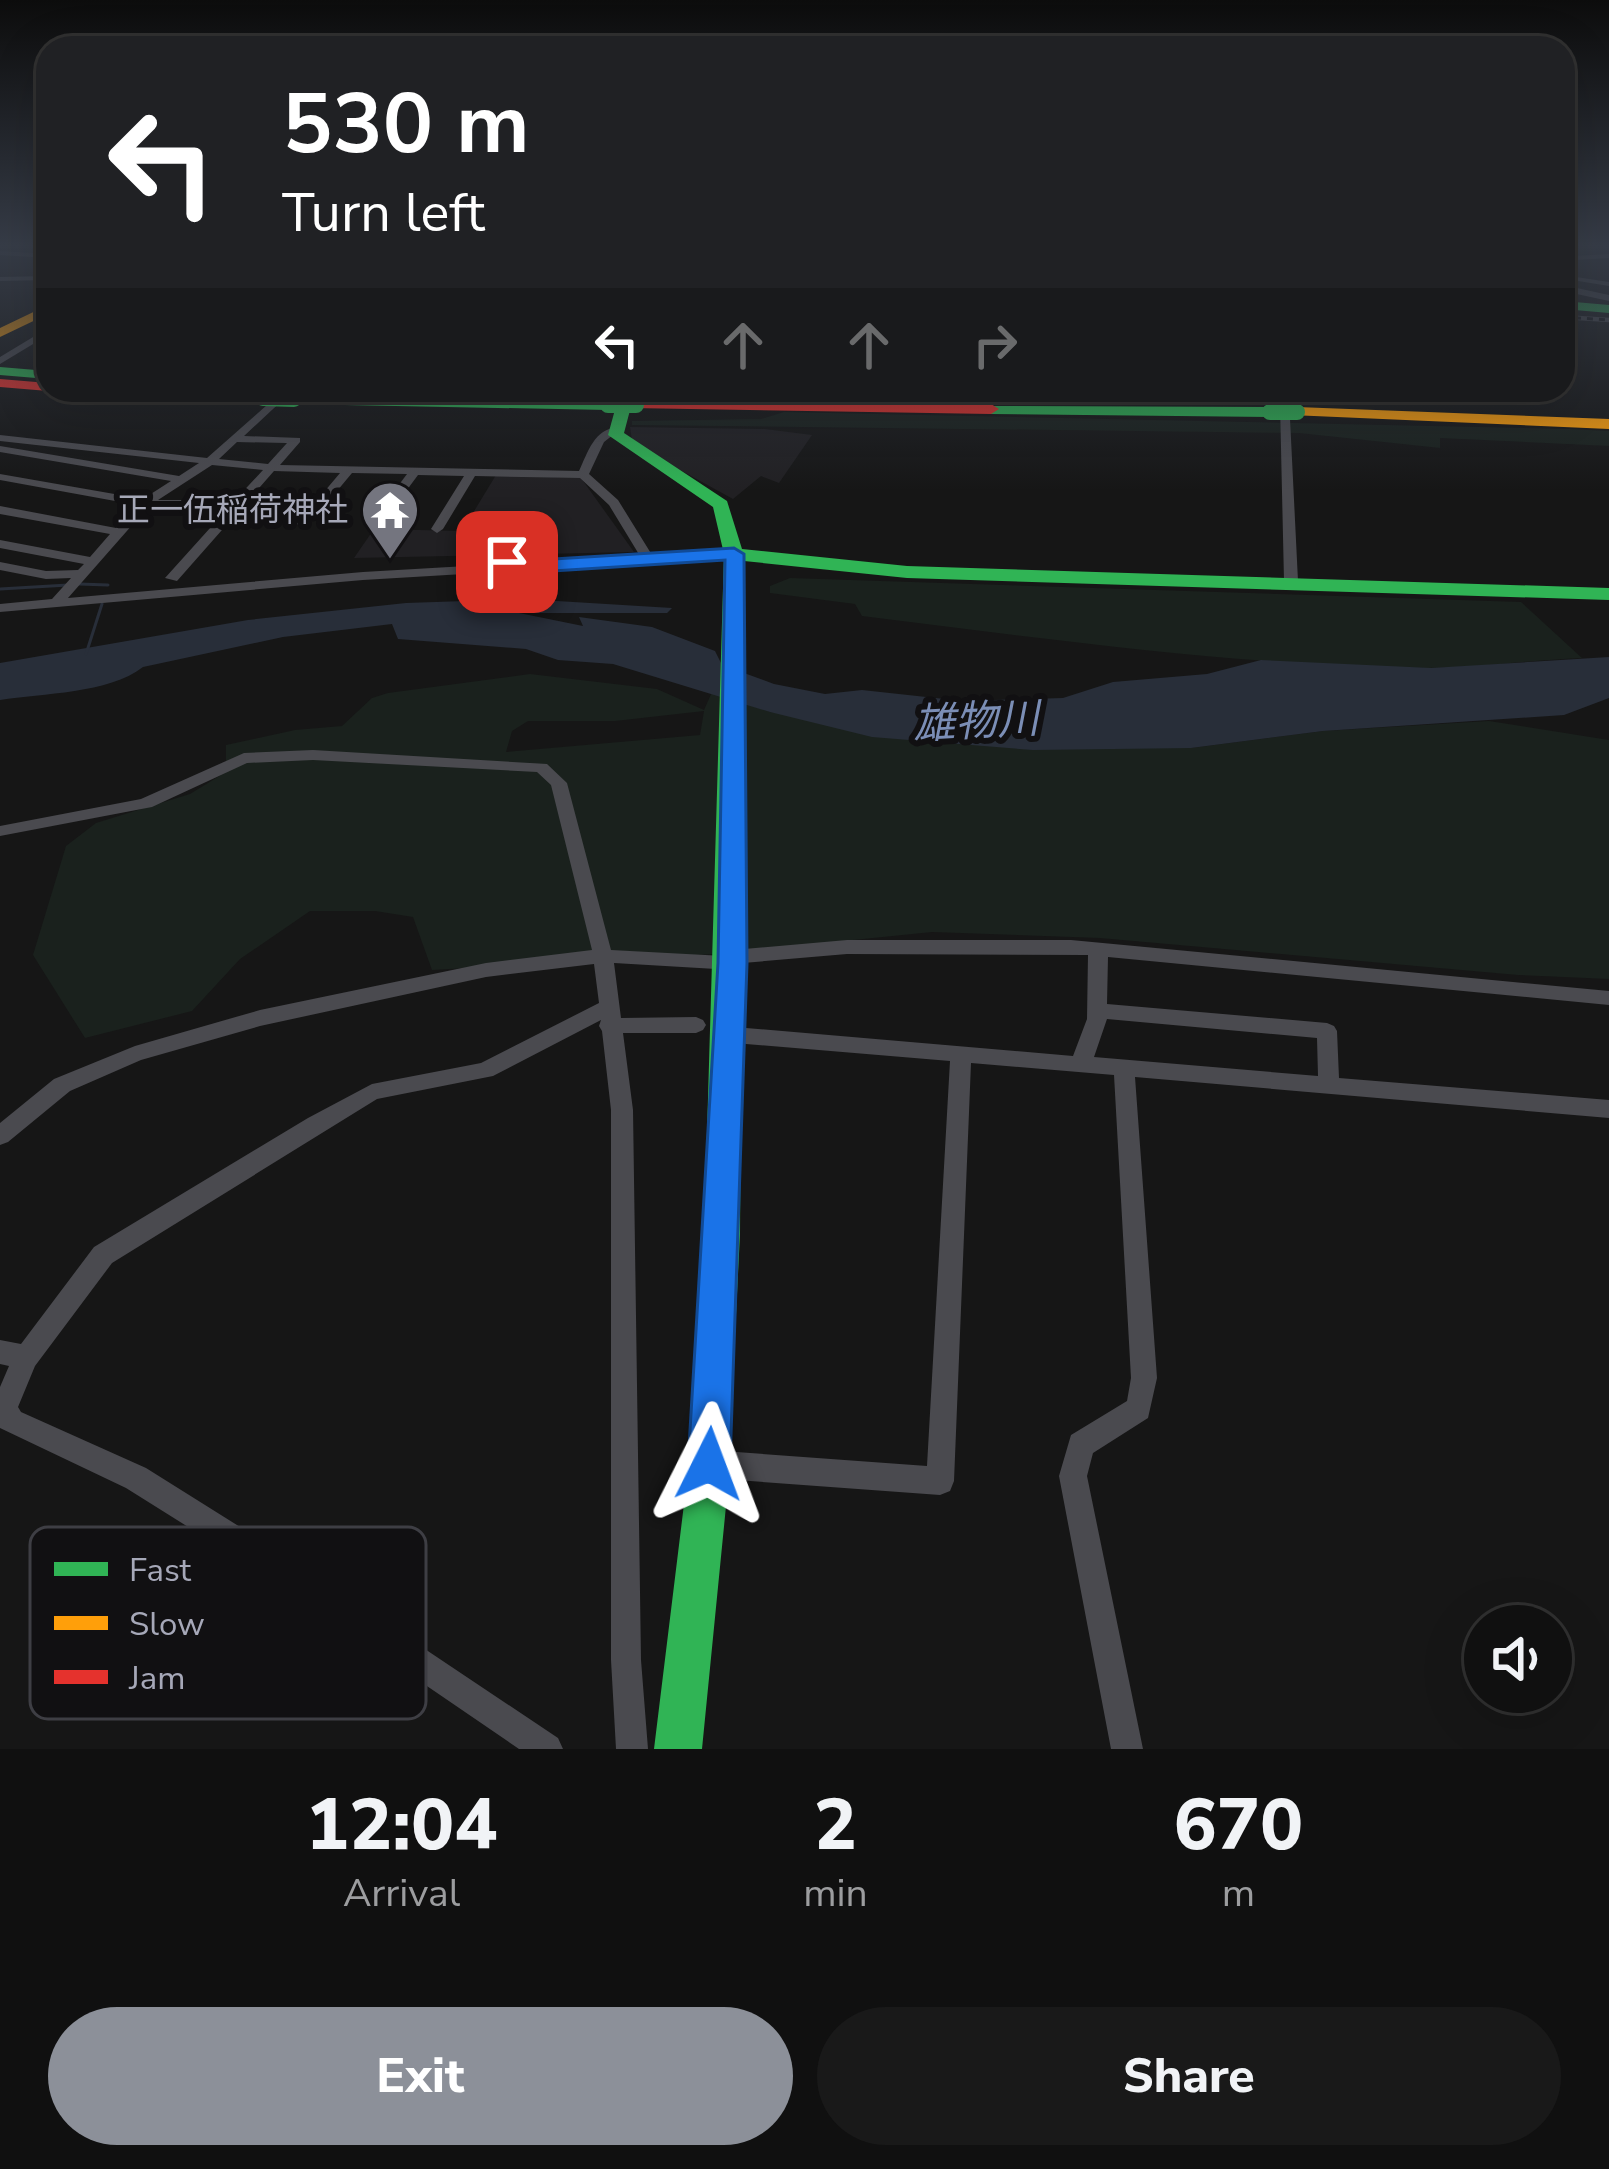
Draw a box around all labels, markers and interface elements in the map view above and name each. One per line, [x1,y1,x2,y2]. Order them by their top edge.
text: 530 m [282,67,530,182]
icon: left [84,84,240,240]
text: Turn left [282,176,485,250]
icon: left [584,312,650,378]
icon: ahead [710,312,776,378]
icon: ahead [836,312,902,378]
icon: right [962,312,1028,378]
temple icon: 正一伍稲荷神社 [359,479,421,561]
place label: 正一伍稲荷神社 [117,488,348,533]
pin [456,511,558,613]
icon: arrive [474,529,540,595]
water label: 雄物川 [912,690,1044,754]
position arrow [646,1401,772,1527]
legend [30,1527,426,1719]
text: Fast [129,1548,192,1593]
text: Slow [129,1602,205,1647]
map controls [1464,1605,1572,1713]
button: sound [1464,1605,1572,1713]
text: Jam [128,1656,185,1701]
text: 12:04 [306,1776,497,1874]
text: 2 [814,1776,857,1874]
text: 670 [1174,1776,1303,1874]
text: Arrival [343,1867,460,1920]
text: min [803,1867,868,1920]
text: m [1222,1867,1255,1920]
button: Exit [48,2007,793,2145]
button: Share [817,2007,1561,2145]

